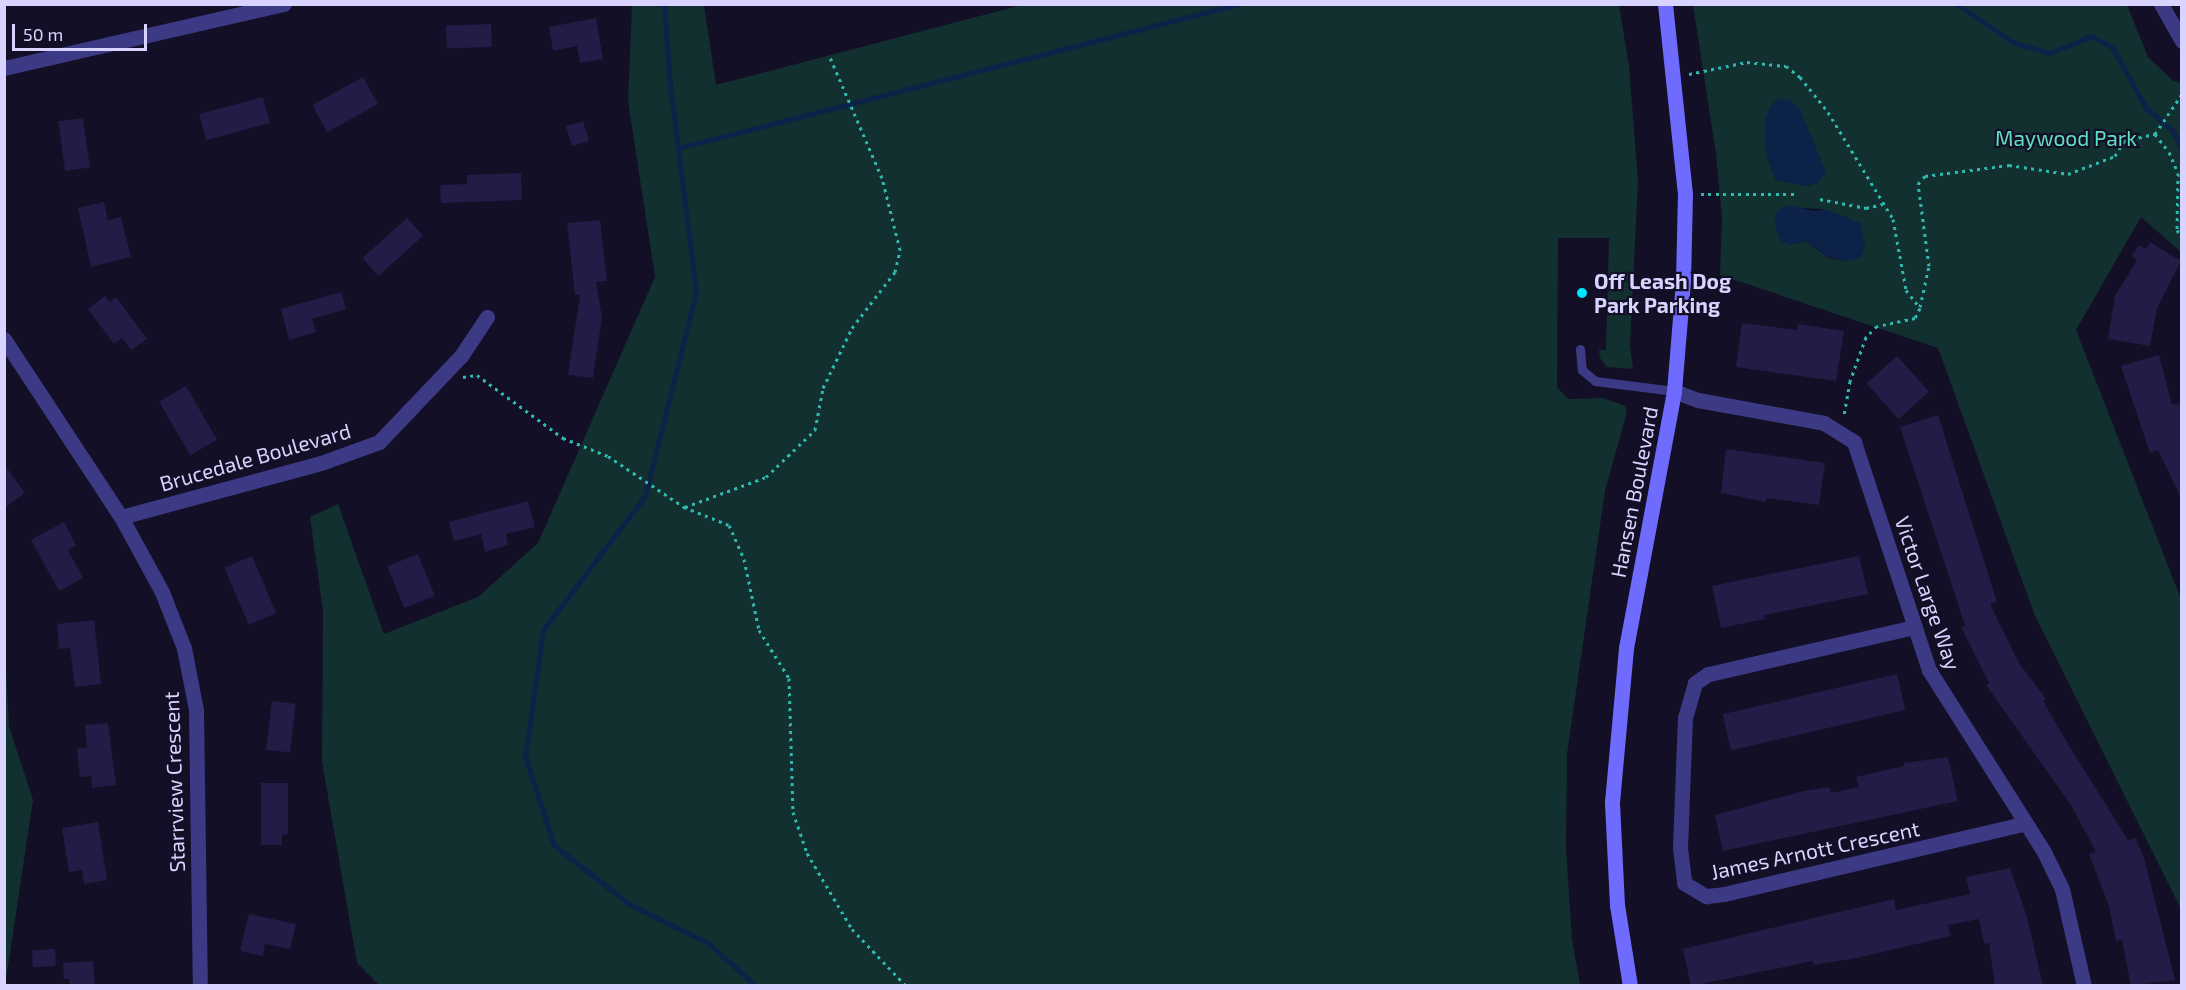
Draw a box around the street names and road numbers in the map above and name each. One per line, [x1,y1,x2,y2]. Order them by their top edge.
street label: Hansen Boulevard [1605,404,1663,580]
street label: Brucedale Boulevard [156,418,354,496]
street label: Victor Large Way [1890,512,1966,674]
street label: Starrview Crescent [158,691,190,873]
street label: James Arnott Crescent [1708,815,1922,885]

